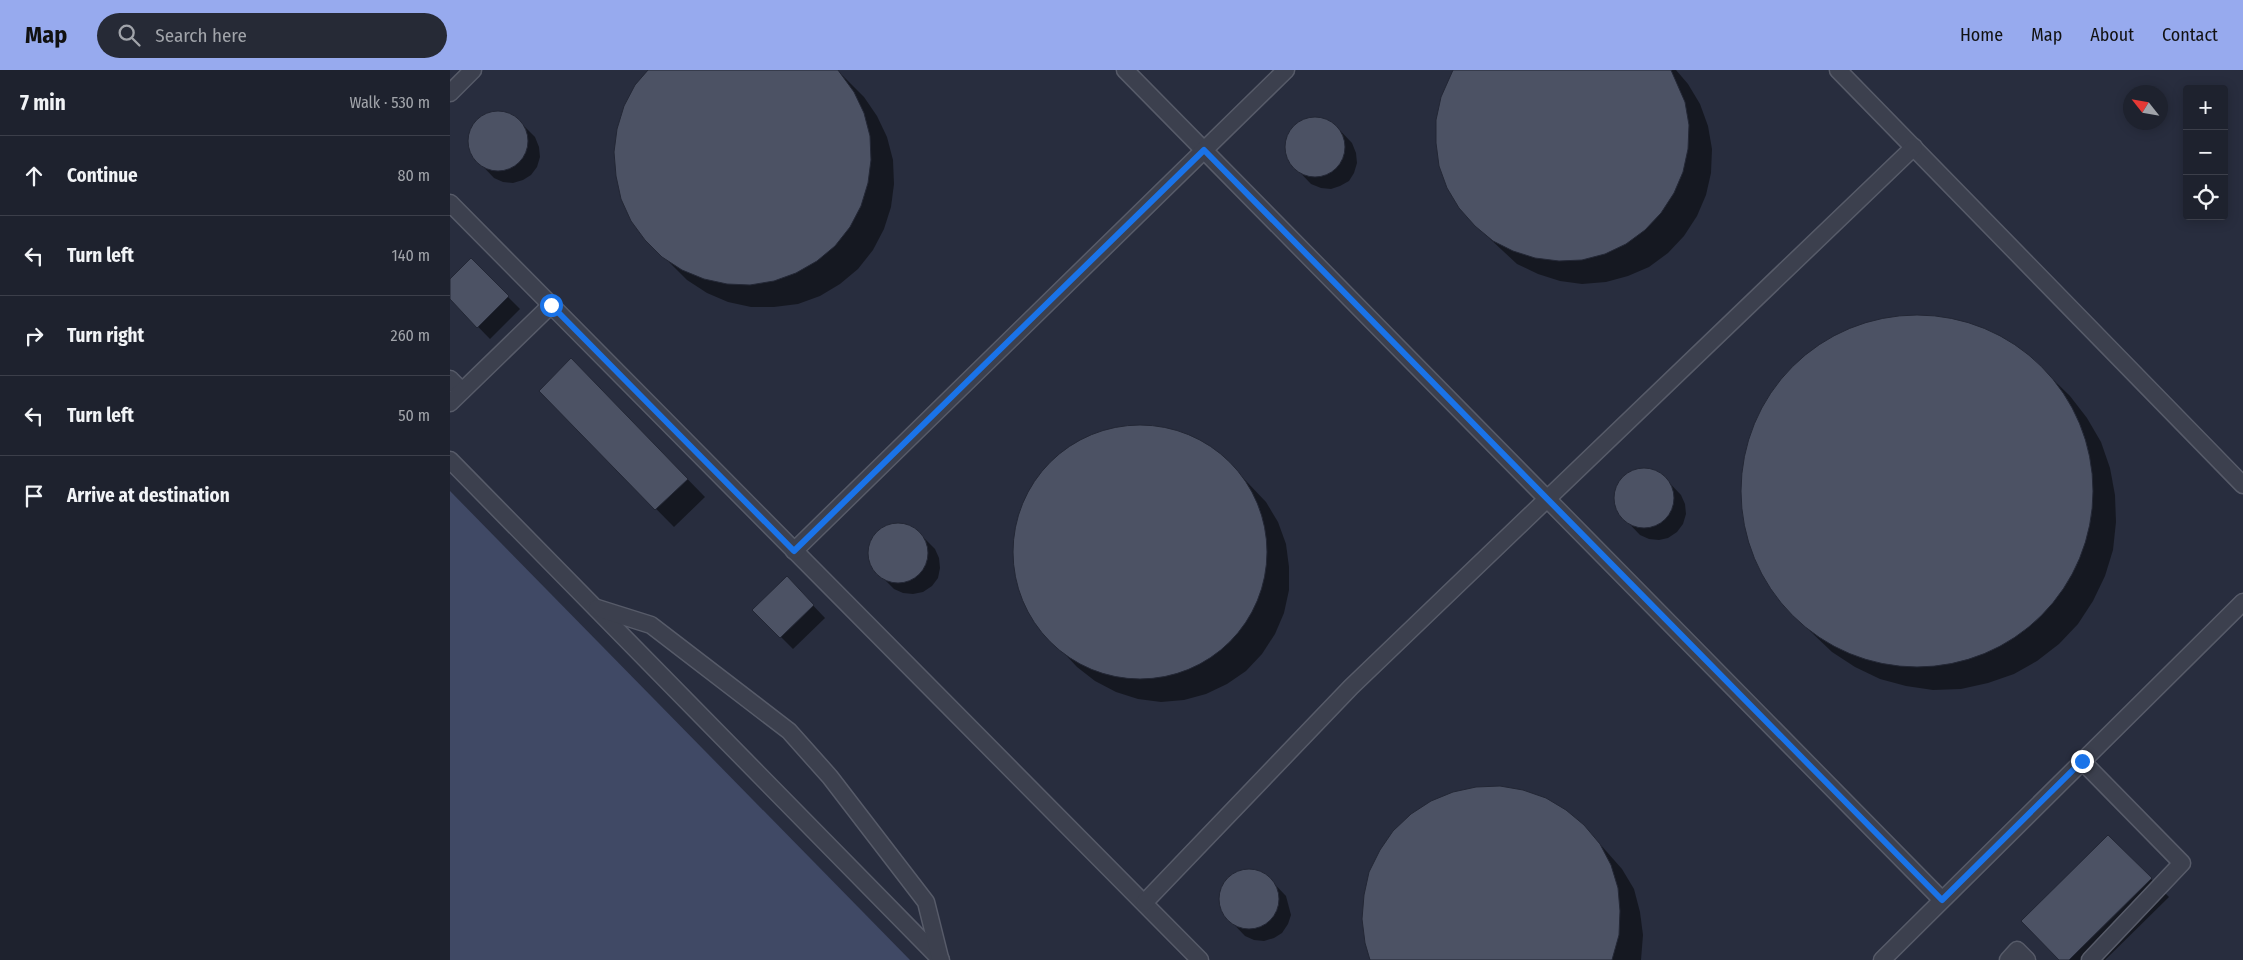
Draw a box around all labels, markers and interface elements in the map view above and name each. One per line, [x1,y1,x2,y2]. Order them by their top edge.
search box [97,13,447,58]
text: Map [25,21,67,49]
icon: search [115,21,143,49]
text: Search here [155,24,247,47]
text: Home [1960,24,2003,46]
text: Map [2031,24,2062,46]
text: About [2090,24,2134,46]
text: Contact [2162,24,2218,46]
north arrow [2123,85,2168,130]
map controls [2183,85,2228,220]
button: + [2183,85,2228,130]
text: 7 min [20,90,66,116]
text: Walk · 530 m [349,93,430,112]
button: − [2183,130,2228,175]
icon: ahead [20,162,48,190]
text: Continue [67,164,138,187]
text: 80 m [398,166,430,185]
button: locate [2183,175,2228,220]
icon: left [20,242,48,270]
text: Turn left [67,244,134,267]
text: 140 m [392,246,430,265]
route start [540,294,563,317]
icon: right [20,322,48,350]
text: Turn right [67,324,144,347]
text: 260 m [391,326,430,345]
icon: left [20,402,48,430]
text: Turn left [67,404,134,427]
text: 50 m [398,406,430,425]
icon: arrive [20,482,48,510]
text: Arrive at destination [67,484,230,507]
route end [2071,750,2094,773]

